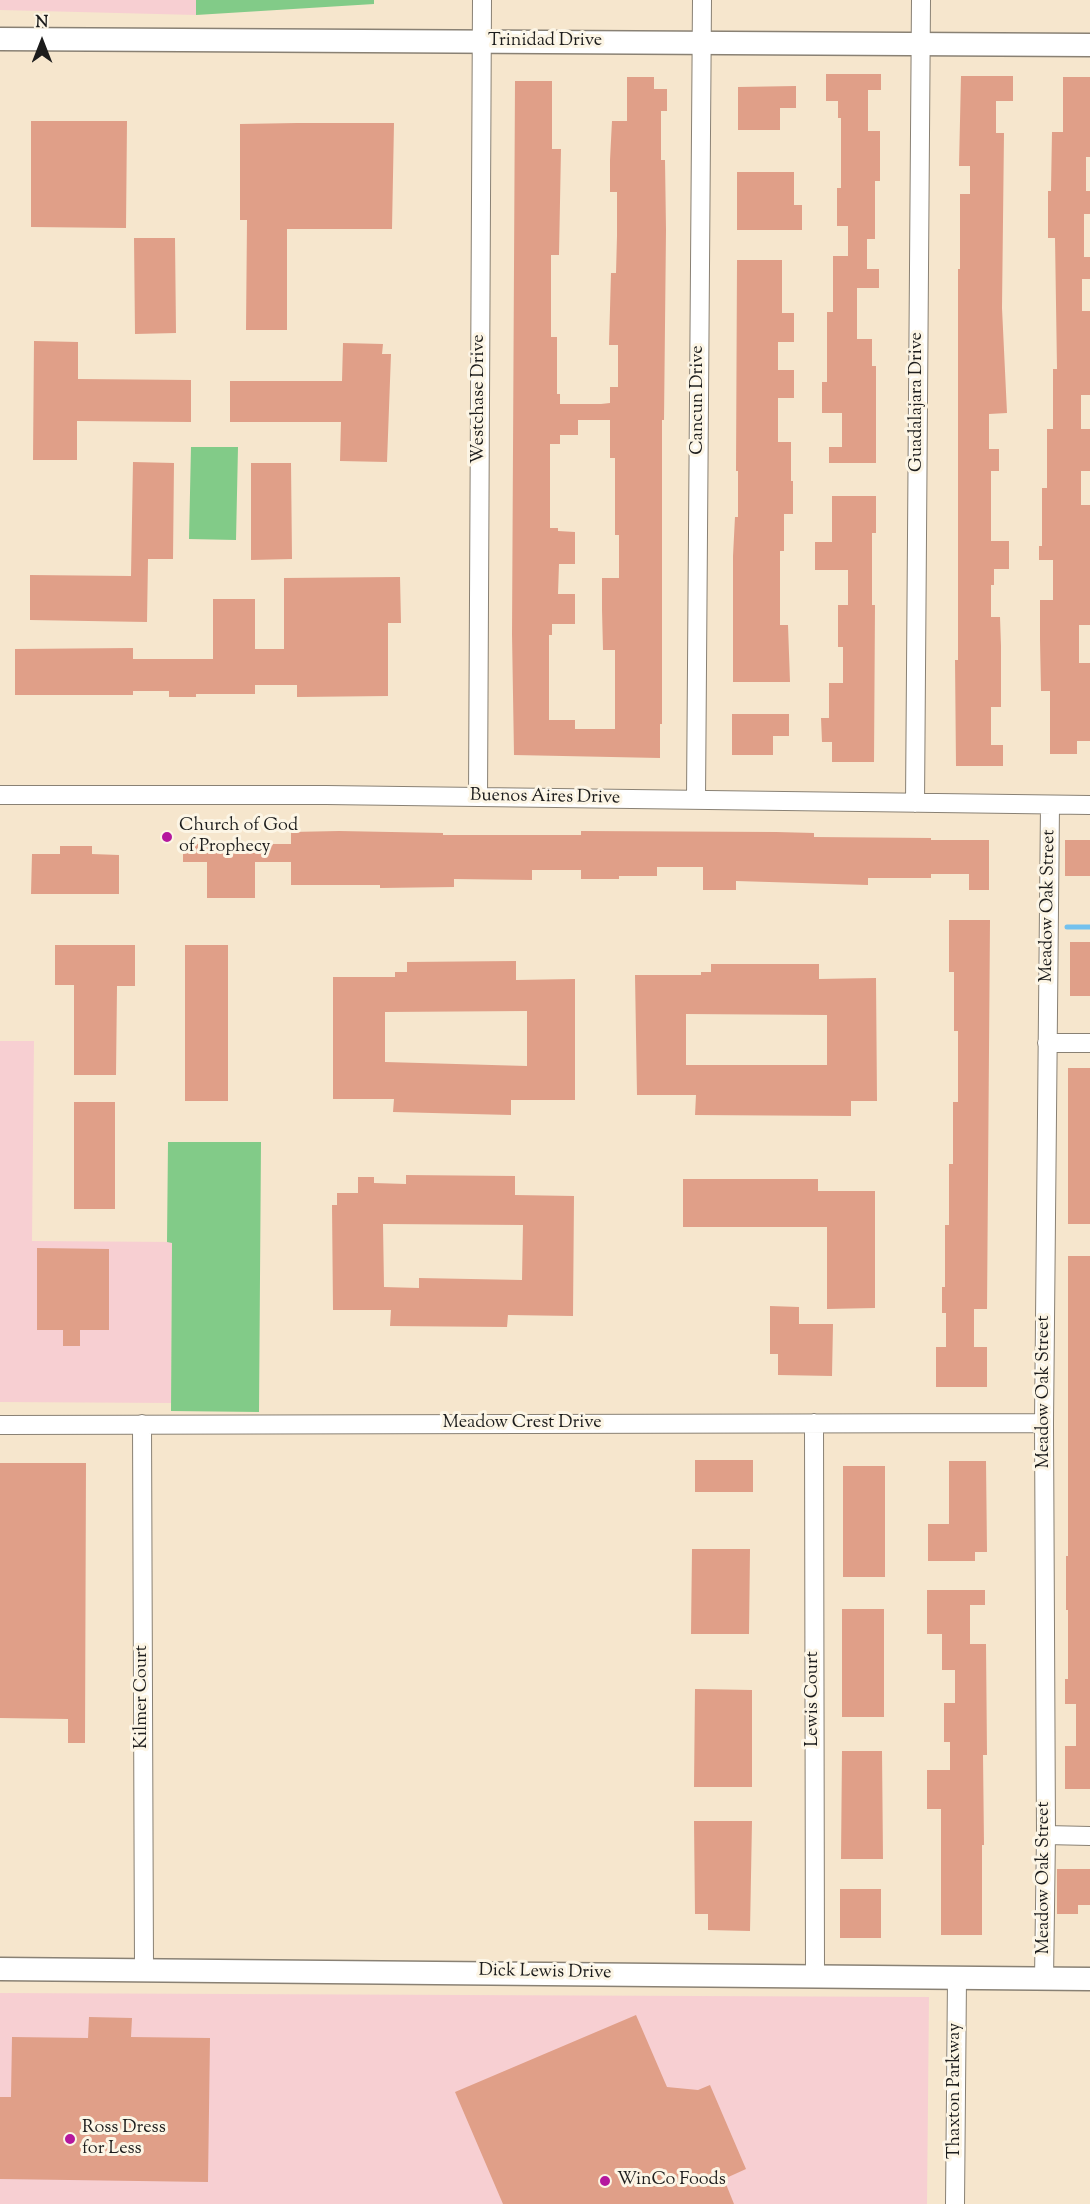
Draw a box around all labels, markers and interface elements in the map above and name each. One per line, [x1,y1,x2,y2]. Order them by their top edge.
north arrow [12,12,72,72]
text: N [36,12,48,35]
street label: Trinidad Drive [488,31,602,53]
street label: Guadalajara Drive [907,332,929,472]
street label: Westchase Drive [469,334,491,464]
street label: Cancun Drive [688,345,710,455]
street label: Buenos Aires Drive [470,786,620,810]
place label: Church of God of Prophecy [179,816,298,858]
street label: Meadow Oak Street [1037,829,1061,983]
marker: Church of God of Prophecy [160,830,174,844]
street label: Meadow Oak Street [1034,1315,1056,1469]
street label: Meadow Crest Drive [442,1413,602,1435]
street label: Kilmer Court [132,1645,154,1749]
street label: Lewis Court [803,1651,825,1747]
street label: Meadow Oak Street [1034,1801,1056,1955]
street label: Dick Lewis Drive [478,1961,612,1985]
street label: Thaxton Parkway [945,2023,967,2159]
place label: Ross Dress for Less [82,2118,166,2160]
marker: Ross Dress for Less [63,2132,77,2146]
place label: WinCo Foods [617,2170,726,2192]
marker: WinCo Foods [598,2174,612,2188]

